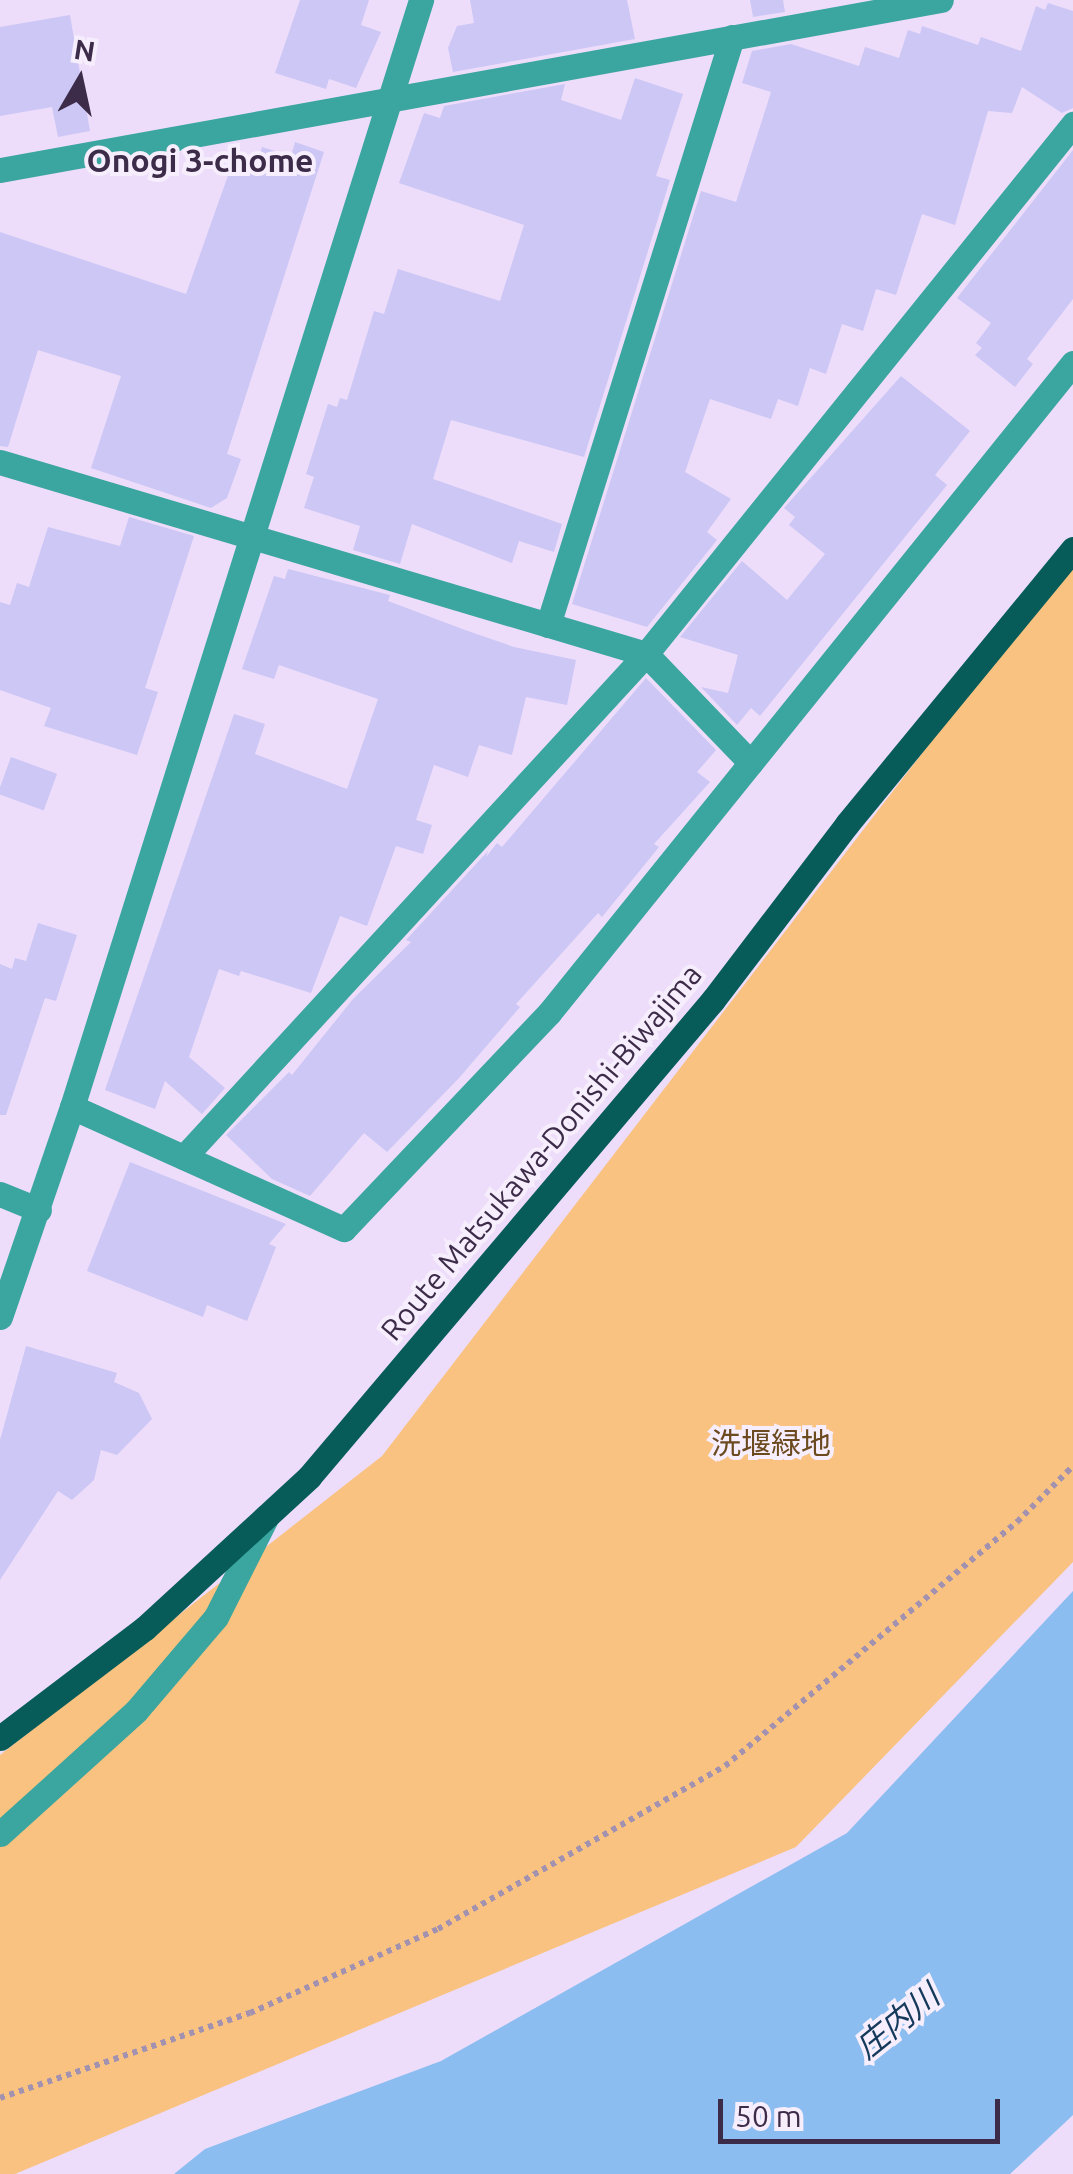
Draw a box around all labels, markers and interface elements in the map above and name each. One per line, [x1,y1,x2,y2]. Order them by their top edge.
north arrow [30,30,130,130]
text: N [72,33,98,67]
district label: Onogi 3-chome [86,141,314,179]
street label: Route Matsukawa-Donishi-Biwajima [373,957,709,1347]
park label: 洗堰緑地 [711,1425,831,1461]
water label: 庄内川 [848,1976,946,2066]
scale bar [723,2079,1006,2141]
text: 50 m [735,2099,802,2133]

